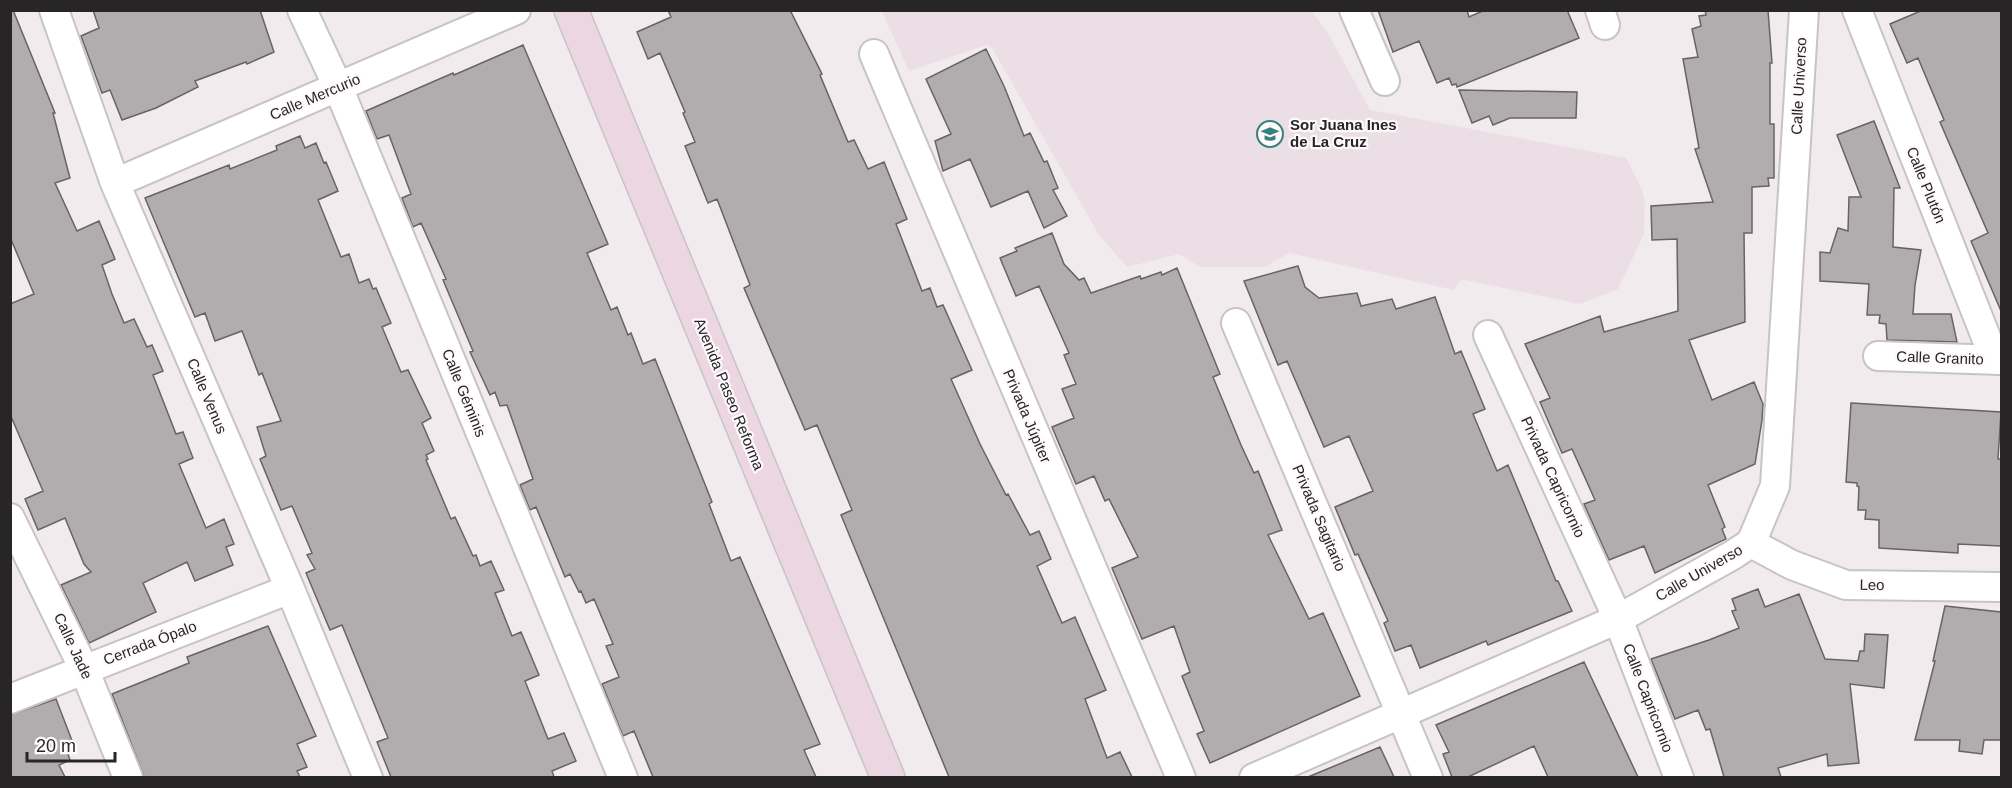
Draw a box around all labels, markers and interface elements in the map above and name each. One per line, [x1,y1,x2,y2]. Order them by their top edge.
street label: Calle Universo [1787,37,1810,135]
street label: Calle Mercurio [267,70,363,123]
place label: Sor Juana Ines de La Cruz [1290,116,1397,150]
school or university icon: Sor Juana Ines de La Cruz [1255,119,1285,149]
street label: Calle Plutón [1903,144,1949,225]
street label: Avenida Paseo Reforma [691,315,768,473]
street label: Calle Géminis [439,346,490,439]
street label: Calle Granito [1896,347,1984,368]
street label: Calle Venus [184,356,231,436]
street label: Privada Júpiter [1000,366,1055,465]
street label: Privada Capricornio [1518,414,1589,540]
street label: Privada Sagitario [1289,462,1350,574]
street label: Calle Universo [1652,541,1745,604]
street label: Leo [1859,576,1885,593]
street label: Calle Jade [51,610,96,682]
street label: Cerrada Ópalo [101,617,199,668]
street label: Calle Capricornio [1620,641,1677,755]
scale bar [27,725,116,763]
text: 20 m [36,736,76,756]

